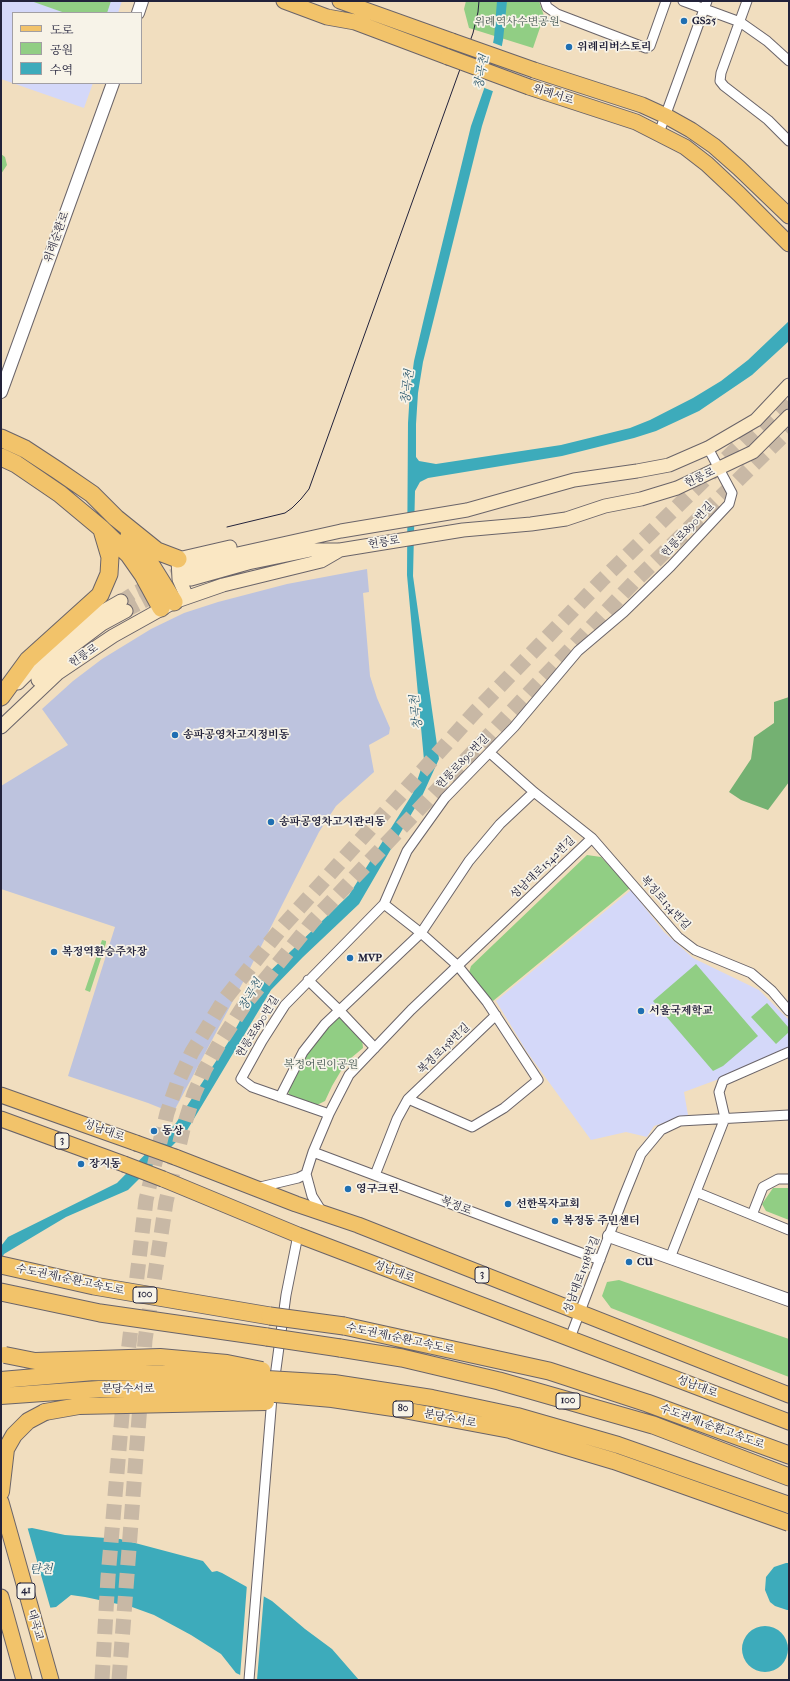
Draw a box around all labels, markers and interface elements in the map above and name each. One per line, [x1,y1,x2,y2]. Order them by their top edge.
legend [12,12,142,84]
place label: GS25 [692,14,716,28]
park label: 위례역사수변공원 [474,15,560,29]
marker: GS25 [679,16,689,26]
text: 도로 [50,23,73,37]
place label: 위례리버스토리 [577,40,651,54]
marker: 위례리버스토리 [564,42,574,52]
text: 공원 [50,43,73,57]
water label: 창곡천 [472,54,492,90]
text: 수역 [50,63,73,77]
street label: 위례서로 [531,82,575,108]
street label: 위례순환로 [42,210,72,264]
water label: 창곡천 [399,369,417,405]
street label: 헌릉로 [683,465,717,491]
street label: 헌릉로890번길 [659,500,717,560]
street label: 헌릉로 [367,534,401,552]
street label: 헌릉로 [67,642,101,670]
water label: 창곡천 [408,694,426,730]
place label: 송파공영차고지정비동 [183,728,289,742]
marker: 송파공영차고지정비동 [170,730,180,740]
street label: 헌릉로890번길 [434,732,492,792]
place label: 송파공영차고지관리동 [279,815,385,829]
marker: 송파공영차고지관리동 [266,817,276,827]
street label: 성남대로1542번길 [508,834,578,902]
street label: 복정로134번길 [637,873,693,933]
place label: 복정역환승주차장 [62,945,147,959]
marker: 복정역환승주차장 [49,947,59,957]
place label: MVP [358,951,382,965]
marker: MVP [345,953,355,963]
water label: 창곡천 [236,976,266,1014]
street label: 헌릉로890번길 [234,994,282,1060]
place label: 서울국제학교 [649,1004,713,1018]
marker: 서울국제학교 [636,1006,646,1016]
street label: 복정로158번길 [415,1021,473,1077]
park label: 복정어린이공원 [284,1058,358,1072]
street label: 성남대로 [82,1118,126,1144]
place label: 동상 [162,1124,183,1138]
marker: 동상 [149,1126,159,1136]
road number: 3 [55,1133,69,1149]
place label: 장지동 [89,1157,121,1171]
marker: 장지동 [76,1159,86,1169]
place label: 영구크린 [356,1182,399,1196]
marker: 영구크린 [343,1184,353,1194]
street label: 복정로 [439,1194,473,1218]
place label: 선한목자교회 [516,1197,580,1211]
marker: 선한목자교회 [503,1199,513,1209]
place label: 복정동 주민센터 [563,1214,640,1228]
marker: 복정동 주민센터 [550,1216,560,1226]
street label: 성남대로1518번길 [561,1234,603,1316]
place label: CU [637,1255,653,1269]
marker: CU [624,1257,634,1267]
street label: 성남대로 [372,1258,416,1286]
street label: 수도권제1순환고속도로 [15,1262,125,1298]
road number: 3 [475,1267,489,1283]
road number: 100 [133,1287,157,1303]
street label: 수도권제1순환고속도로 [345,1321,455,1357]
street label: 성남대로 [675,1373,719,1401]
street label: 분당수서로 [101,1382,155,1396]
road number: 100 [556,1393,580,1409]
road number: 80 [393,1401,413,1417]
street label: 수도권제1순환고속도로 [658,1402,766,1452]
street label: 분당수서로 [423,1407,477,1431]
water label: 탄천 [29,1563,53,1577]
road number: 41 [17,1583,35,1599]
street label: 대곡교 [24,1608,46,1642]

